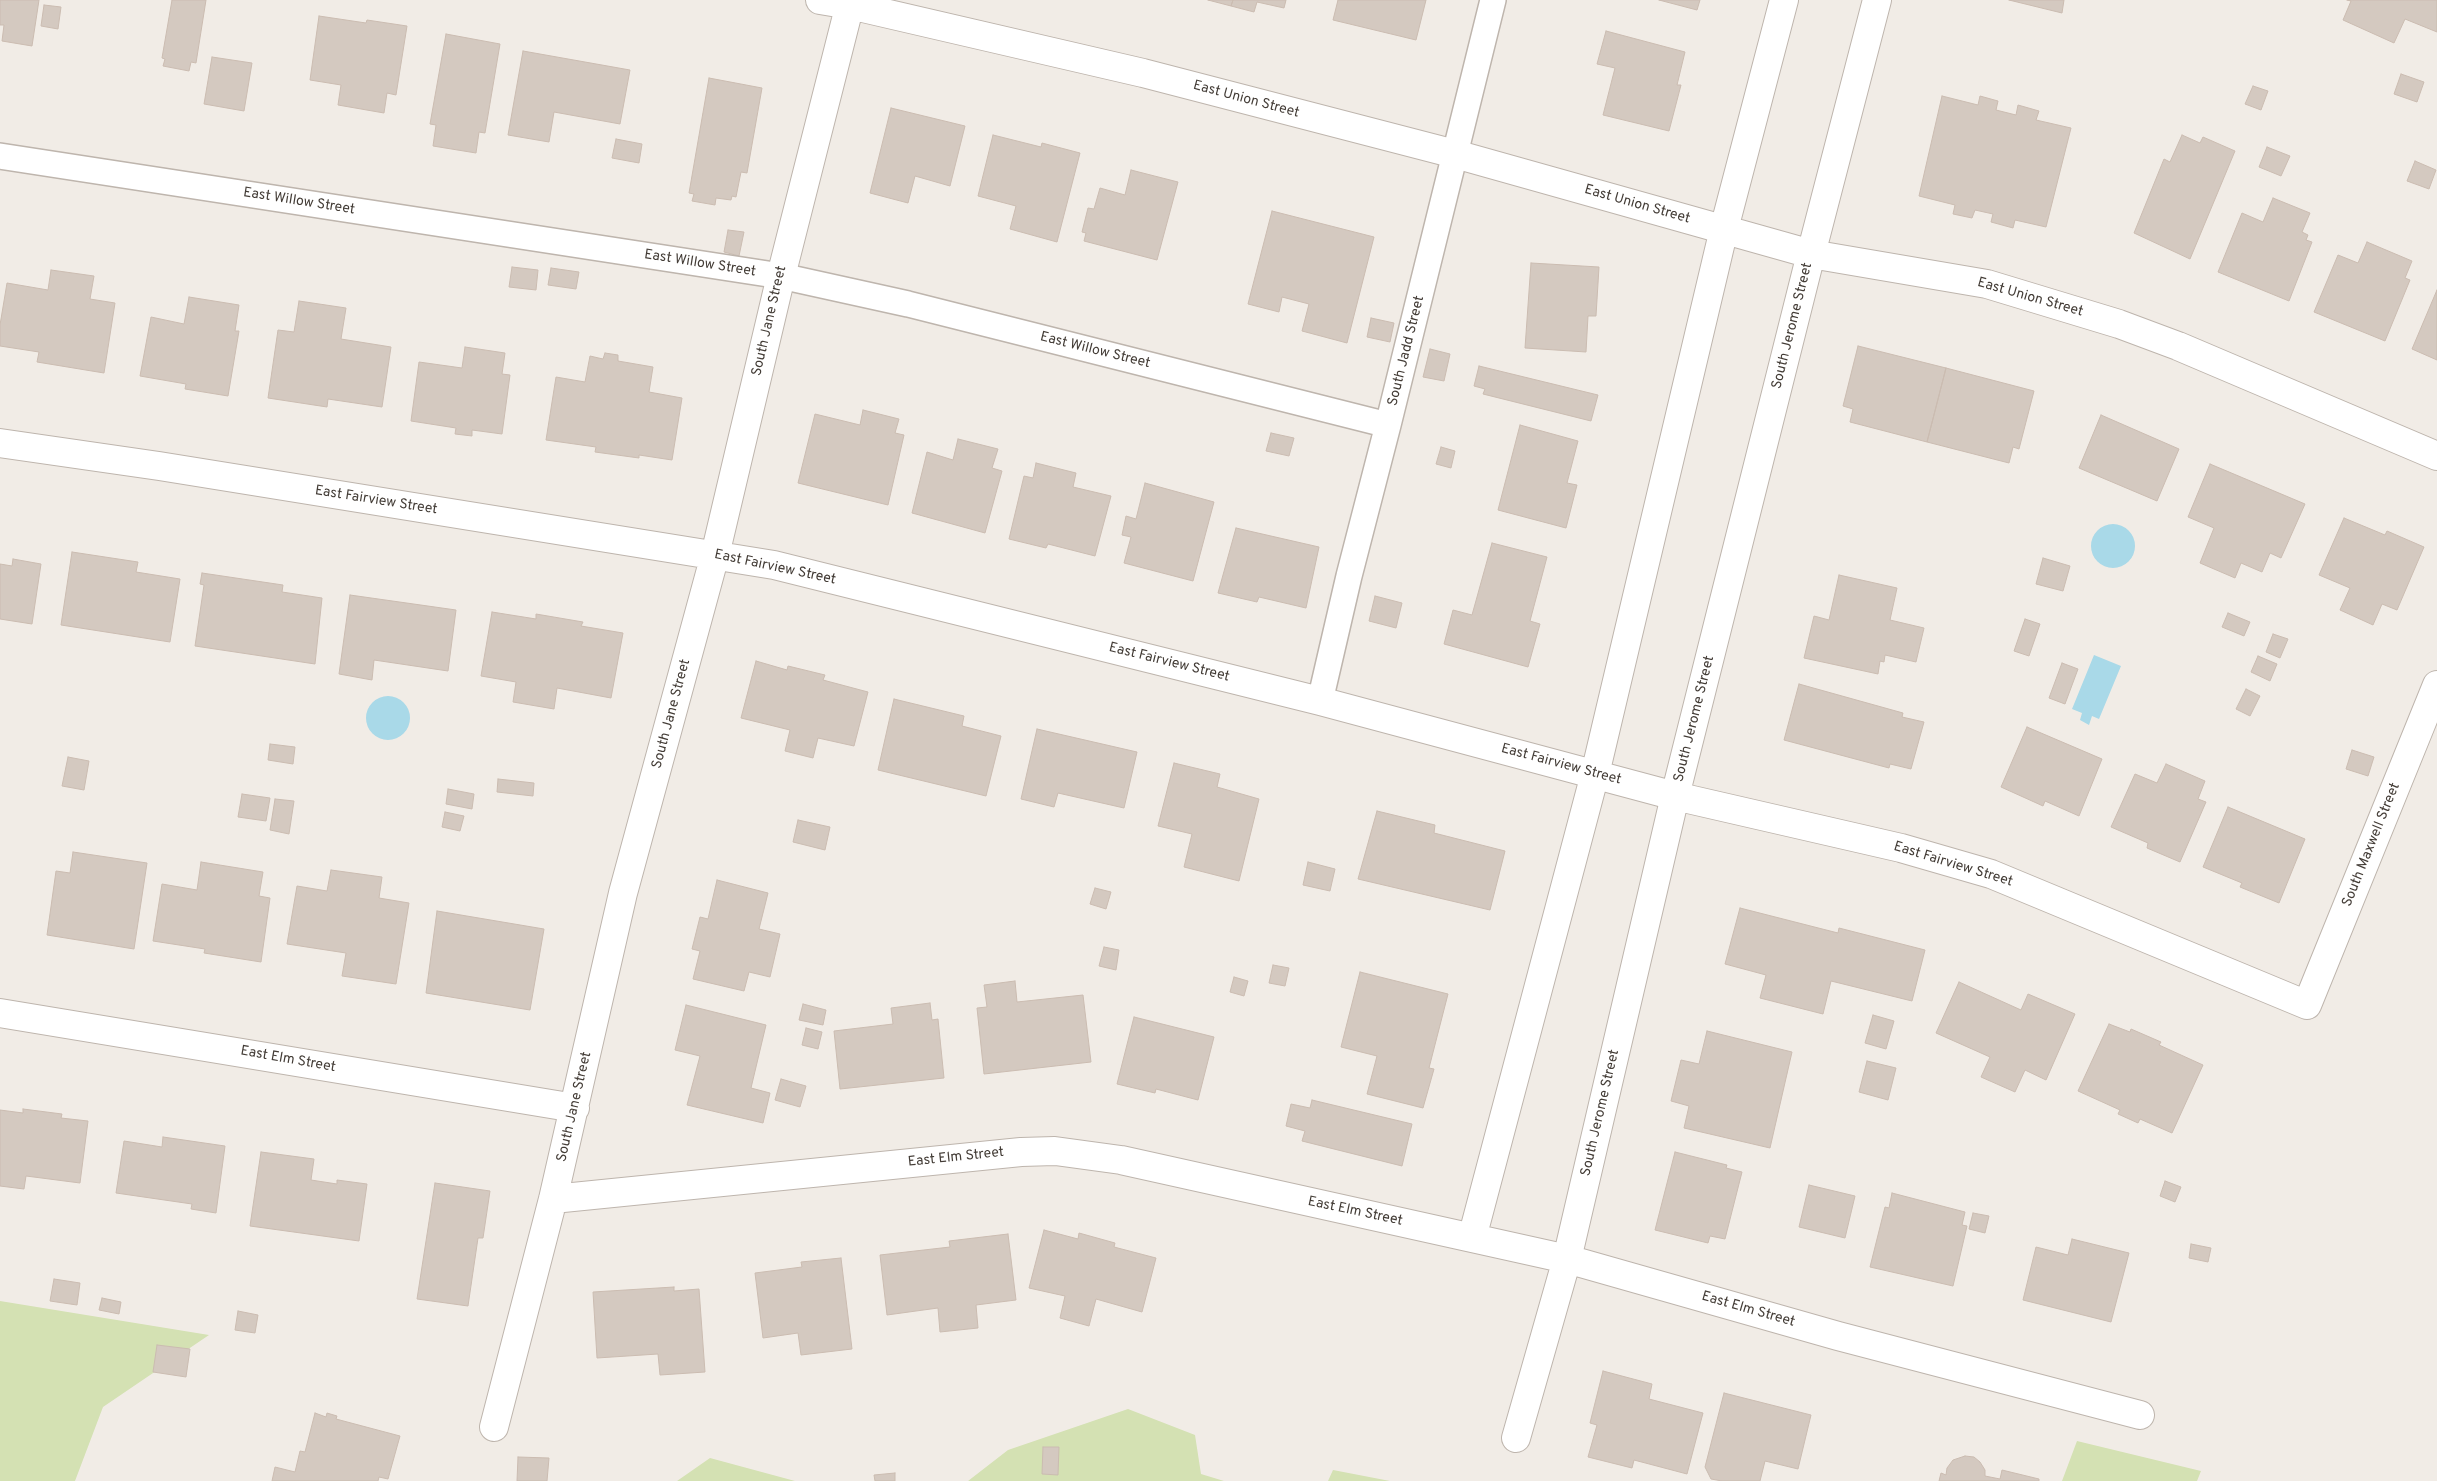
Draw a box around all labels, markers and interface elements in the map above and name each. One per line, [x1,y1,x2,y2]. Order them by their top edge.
street label: East Union Street [1191,78,1301,122]
street label: East Union Street [1582,182,1692,228]
street label: East Willow Street [242,185,356,219]
street label: East Willow Street [643,247,757,281]
street label: South Jerome Street [1769,261,1817,391]
street label: South Jane Street [749,264,791,378]
street label: East Union Street [1975,275,2085,321]
street label: South Jadd Street [1385,294,1429,408]
street label: East Willow Street [1038,329,1152,373]
street label: East Fairview Street [314,483,438,519]
street label: East Fairview Street [713,547,837,589]
street label: East Fairview Street [1107,640,1231,686]
street label: South Jerome Street [1671,654,1719,784]
street label: South Jane Street [649,657,695,771]
street label: East Fairview Street [1499,741,1623,789]
street label: South Maxwell Street [2339,781,2405,909]
street label: East Fairview Street [1891,839,2015,891]
street label: East Elm Street [239,1043,337,1077]
street label: South Jerome Street [1578,1048,1624,1178]
street label: South Jane Street [554,1050,596,1164]
street label: East Elm Street [907,1145,1005,1171]
street label: East Elm Street [1306,1194,1404,1230]
street label: East Elm Street [1699,1289,1797,1331]

